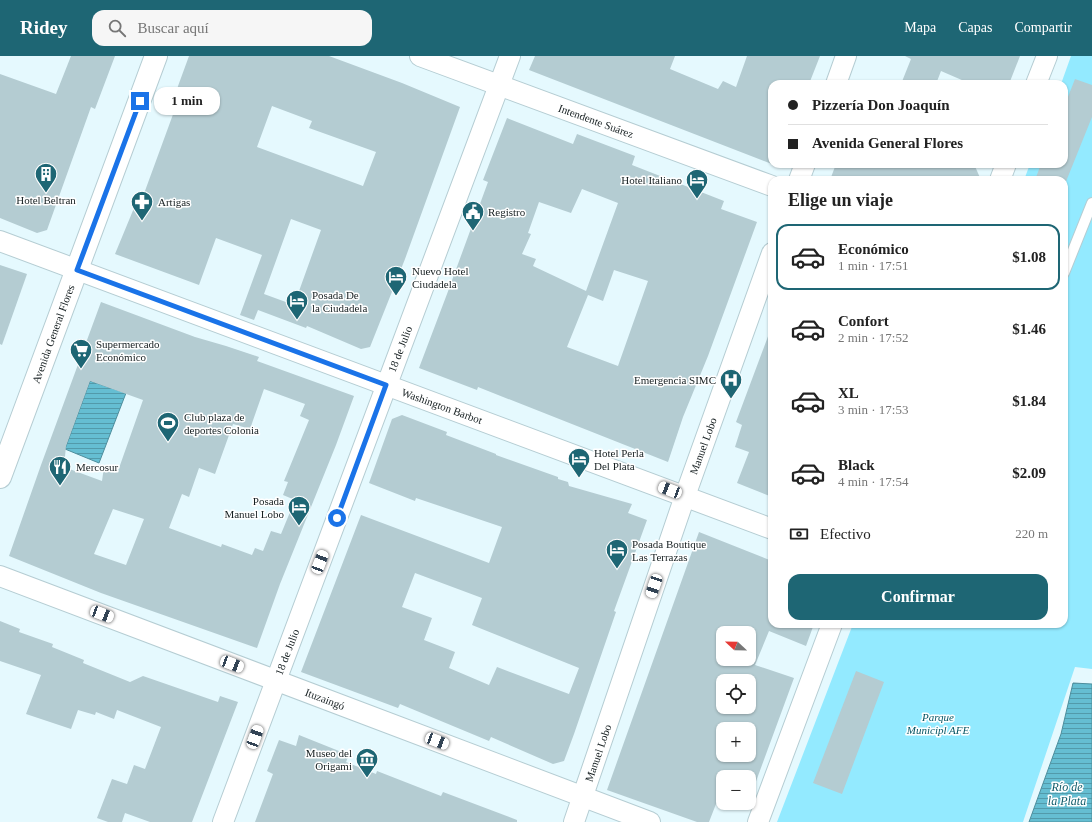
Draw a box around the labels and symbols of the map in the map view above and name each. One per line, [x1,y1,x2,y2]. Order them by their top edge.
callout: 1 min [154,87,220,115]
route end [131,92,149,110]
street label: Intendente Suárez [557,102,635,140]
building icon: Hotel Beltran [33,161,59,194]
hotel icon: Hotel Italiano [684,167,710,200]
place label: Hotel Italiano [621,174,682,186]
pharmacy icon: Artigas [129,189,155,222]
place label: Hotel Beltran [16,194,76,206]
place label: Artigas [158,196,190,208]
public building icon: Registro [460,199,486,232]
place label: Registro [488,206,526,218]
hotel icon: Nuevo Hotel Ciudadela [383,264,409,297]
place label: Nuevo Hotel Ciudadela [412,265,469,290]
street label: Avenida General Flores [30,283,76,385]
hotel icon: Posada De la Ciudadela [284,288,310,321]
place label: Posada De la Ciudadela [312,289,367,314]
street label: 18 de Julio [386,324,414,374]
supermarket icon: Supermercado Económico [68,337,94,370]
place label: Supermercado Económico [96,338,160,363]
hospital icon: Emergencia SIMC [718,367,744,400]
place label: Emergencia SIMC [634,374,716,386]
street label: Washington Barbot [400,386,484,426]
sports icon: Club plaza de deportes Colonia [155,410,181,443]
place label: Club plaza de deportes Colonia [184,411,259,436]
street label: Manuel Lobo [687,415,719,476]
hotel icon: Hotel Perla Del Plata [566,446,592,479]
place label: Hotel Perla Del Plata [594,447,644,472]
restaurant icon: Mercosur [47,454,73,487]
place label: Mercosur [76,461,118,473]
car [657,480,683,500]
hotel icon: Posada Manuel Lobo [286,494,312,527]
place label: Posada Manuel Lobo [224,495,284,520]
route start [328,509,346,527]
hotel icon: Posada Boutique Las Terrazas [604,537,630,570]
place label: Posada Boutique Las Terrazas [632,538,706,563]
car [310,549,330,575]
car [644,573,664,599]
car [89,604,115,624]
north arrow [716,626,756,666]
street label: 18 de Julio [273,627,301,677]
car [219,654,245,674]
street label: Ituzaingó [303,686,347,712]
park label: Parque Municipl AFE [906,711,969,736]
street label: Manuel Lobo [583,722,614,783]
car [245,724,265,750]
car [424,731,450,751]
museum icon: Museo del Origami [354,746,380,779]
place label: Museo del Origami [306,747,352,772]
water label: Río de la Plata [1048,780,1086,808]

